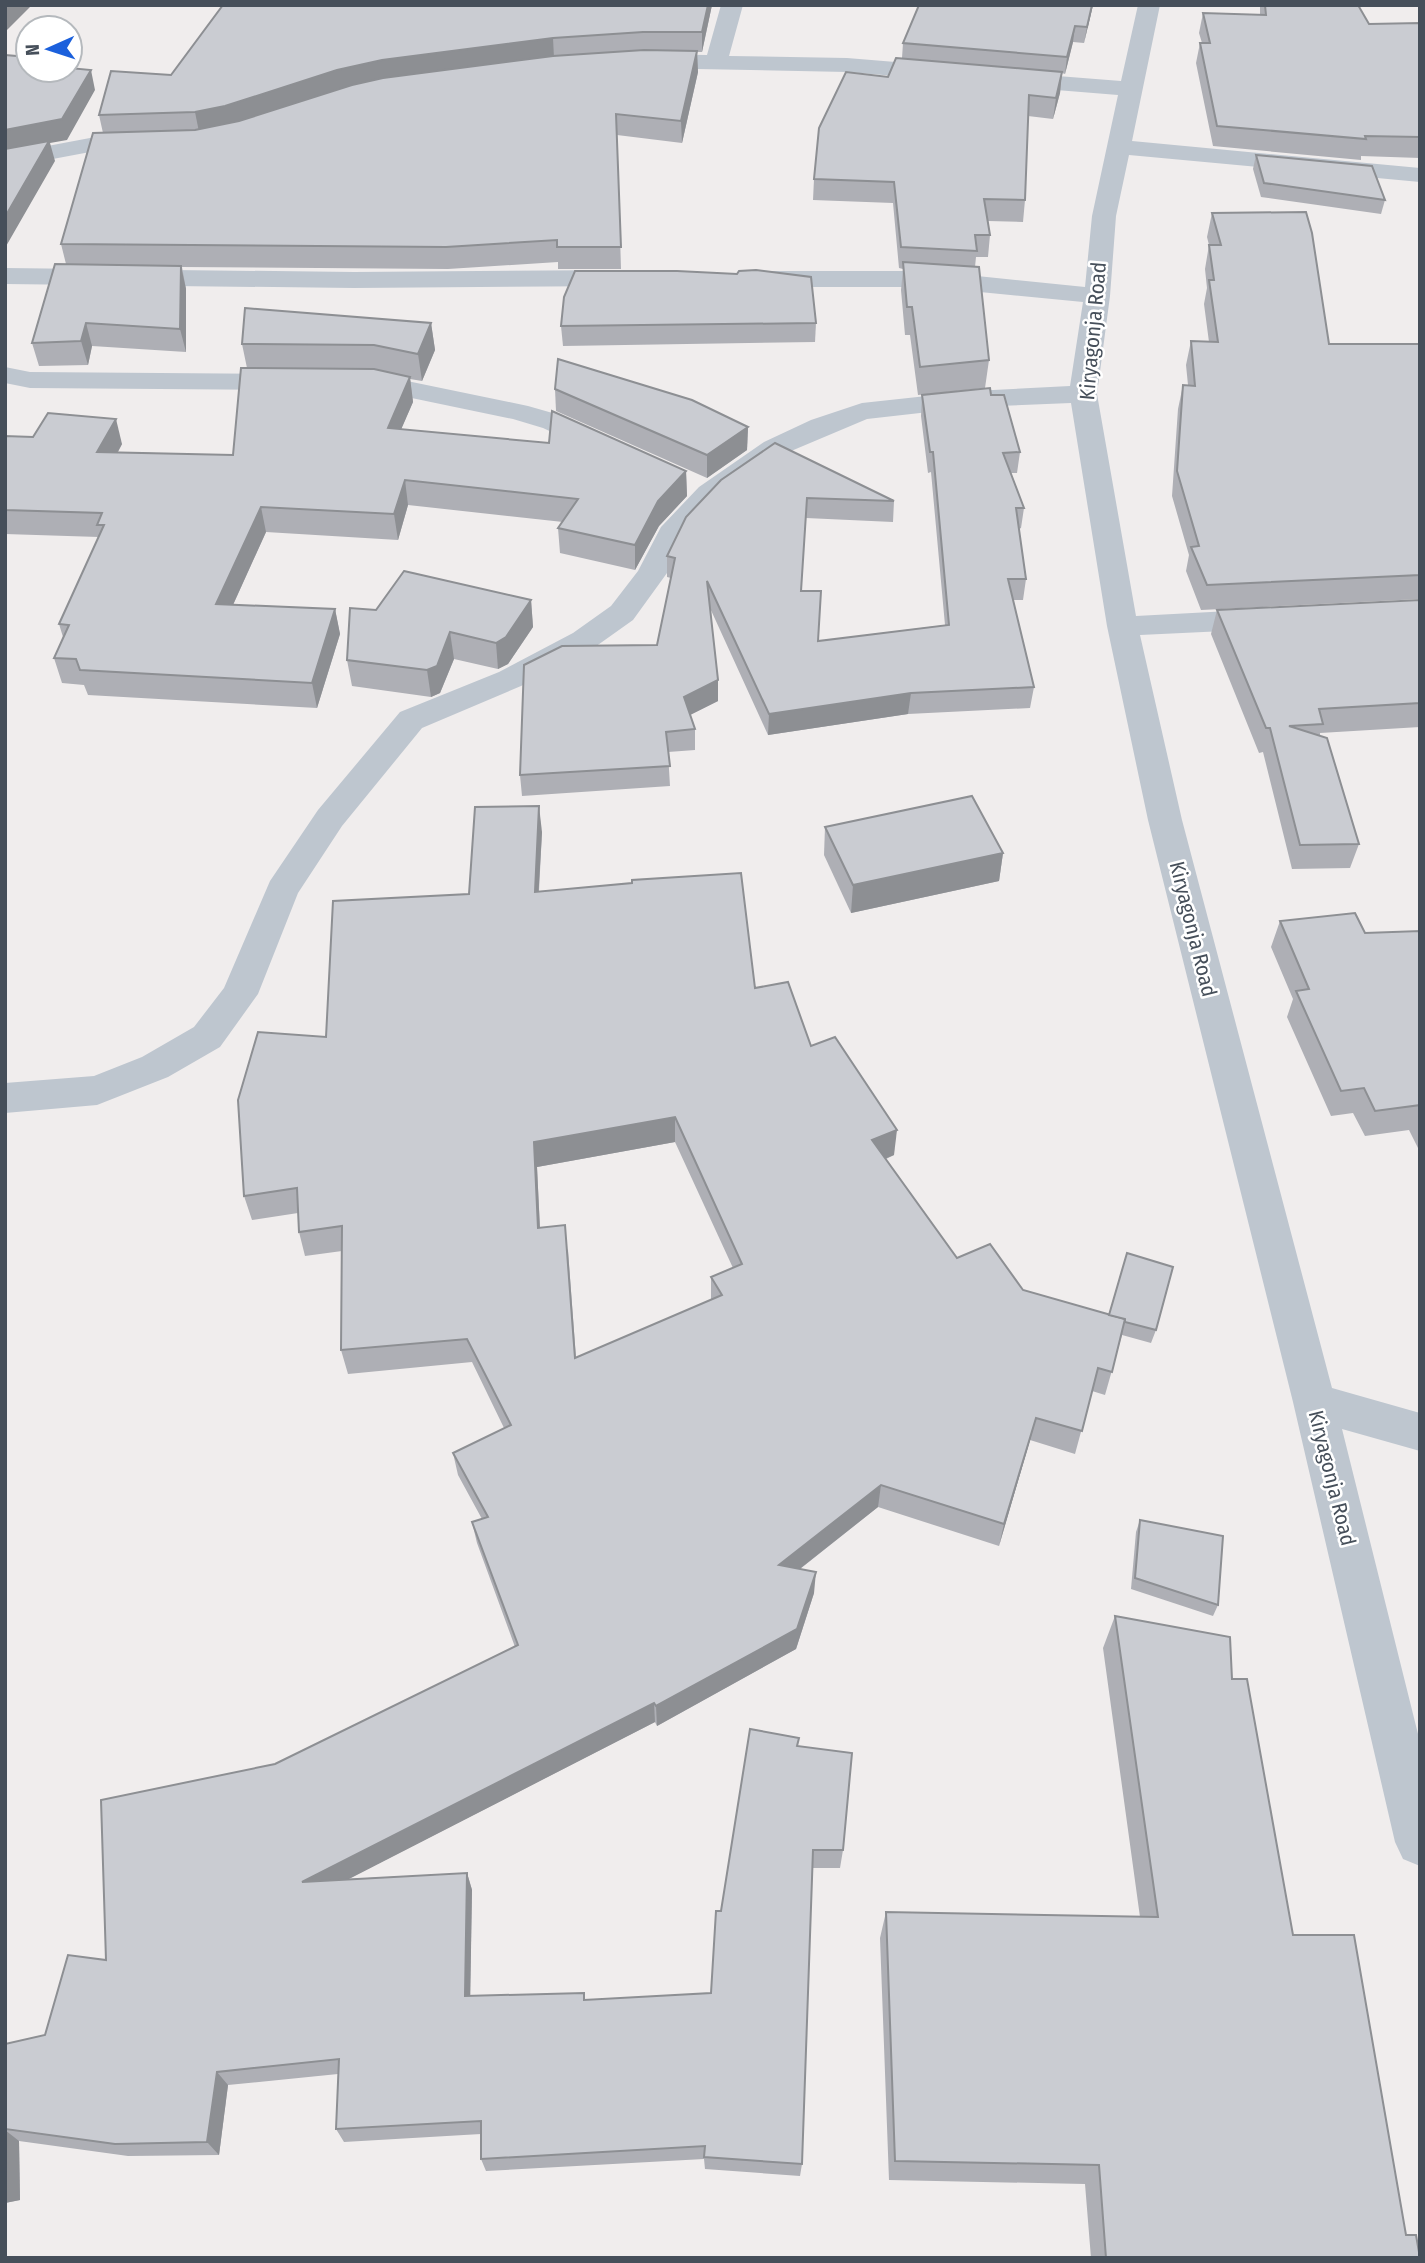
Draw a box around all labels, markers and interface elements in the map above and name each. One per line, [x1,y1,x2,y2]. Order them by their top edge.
north arrow [14,14,84,84]
text: N [21,44,44,56]
street label: Kiryagonja Road [1074,261,1112,401]
street label: Kiryagonja Road [1164,859,1222,999]
street label: Kiryagonja Road [1303,1408,1361,1548]

